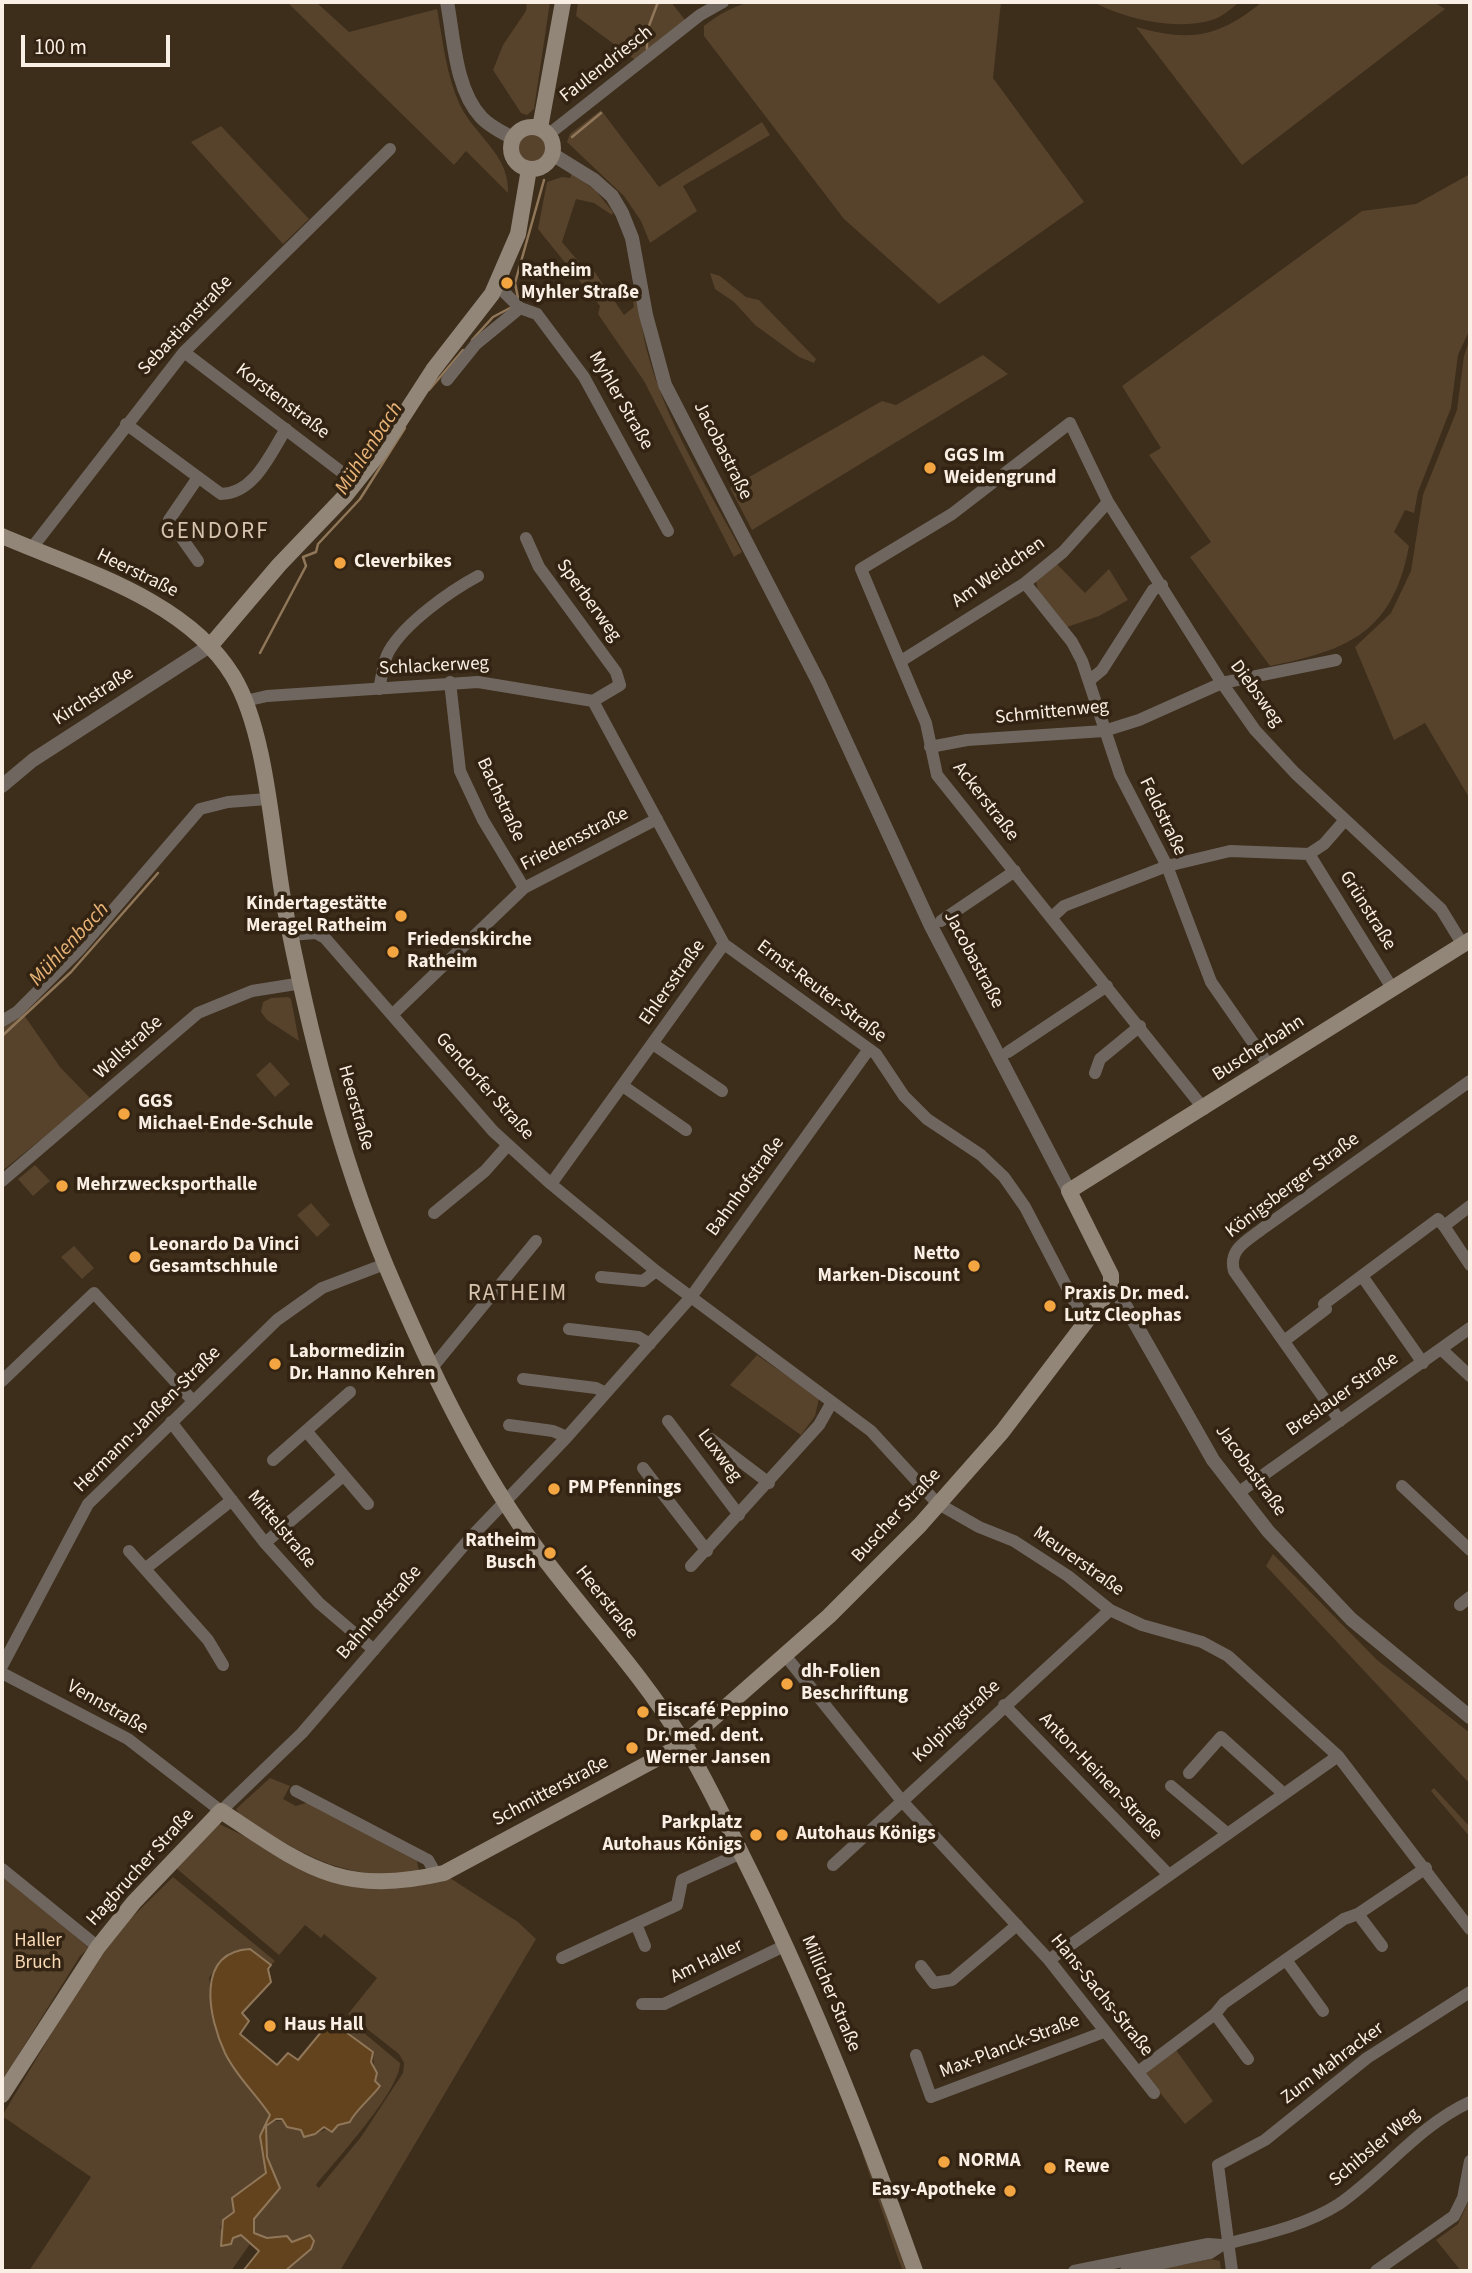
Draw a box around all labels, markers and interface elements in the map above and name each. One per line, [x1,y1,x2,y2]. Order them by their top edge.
scale bar [24,21,173,65]
street label: Faulendriesch [556,22,658,108]
text: 100 m [34,32,87,62]
place label: Ratheim Myhler Straße [521,261,639,305]
street label: Sebastianstraße [134,271,238,381]
marker: Ratheim Myhler Straße [499,275,515,291]
street label: Myhler Straße [583,348,657,454]
street label: Korstenstraße [231,359,333,445]
water label: Mühlenbach [331,398,409,500]
street label: Jacobastraße [688,398,756,504]
place label: GGS Im Weidengrund [944,446,1056,490]
marker: GGS Im Weidengrund [922,460,938,476]
district label: GENDORF [161,519,269,547]
street label: Am Weidchen [948,533,1050,613]
street label: Heerstraße [93,544,181,604]
place label: Cleverbikes [354,552,452,574]
marker: Cleverbikes [332,555,348,571]
street label: Sperberweg [551,555,625,647]
street label: Schlackerweg [378,653,490,681]
street label: Diebsweg [1224,656,1288,732]
street label: Kirchstraße [50,663,138,731]
street label: Schmittenweg [994,696,1110,730]
street label: Bachstraße [471,754,529,846]
street label: Ackerstraße [947,758,1023,846]
street label: Feldstraße [1133,774,1191,860]
street label: Friedensstraße [517,803,633,877]
street label: Grünstraße [1334,867,1400,955]
place label: Kindertagestätte Meragel Ratheim [246,894,387,938]
water label: Mühlenbach [25,898,115,992]
street label: Jacobastraße [938,907,1008,1013]
marker: Kindertagestätte Meragel Ratheim [393,908,409,924]
place label: Friedenskirche Ratheim [407,930,532,974]
street label: Ehlersstraße [635,936,711,1030]
street label: Ernst-Reuter-Straße [752,936,890,1048]
marker: Friedenskirche Ratheim [385,944,401,960]
street label: Wallstraße [90,1011,168,1085]
street label: Buscherbahn [1209,1011,1309,1087]
street label: Gendorfer Straße [430,1029,538,1145]
street label: Heerstraße [332,1063,378,1153]
place label: GGS Michael-Ende-Schule [138,1092,313,1136]
marker: GGS Michael-Ende-Schule [116,1106,132,1122]
street label: Königsberger Straße [1222,1128,1364,1244]
street label: Bahnhofstraße [702,1133,790,1241]
place label: Mehrzwecksporthalle [76,1175,257,1197]
marker: Mehrzwecksporthalle [54,1178,70,1194]
place label: Leonardo Da Vinci Gesamtschhule [149,1235,299,1279]
place label: Netto Marken-Discount [817,1244,960,1288]
marker: Leonardo Da Vinci Gesamtschhule [127,1249,143,1265]
marker: Netto Marken-Discount [966,1258,982,1274]
district label: RATHEIM [469,1281,567,1309]
place label: Praxis Dr. med. Lutz Cleophas [1064,1284,1190,1328]
marker: Praxis Dr. med. Lutz Cleophas [1042,1298,1058,1314]
street label: Hermann-Janßen-Straße [70,1342,226,1498]
place label: Labormedizin Dr. Hanno Kehren [289,1342,435,1386]
street label: Breslauer Straße [1283,1348,1403,1442]
marker: Labormedizin Dr. Hanno Kehren [267,1356,283,1372]
street label: Jacobastraße [1209,1421,1291,1521]
street label: Luxweg [692,1425,746,1487]
street label: Buscher Straße [848,1464,946,1568]
place label: PM Pfennings [568,1478,681,1500]
marker: PM Pfennings [546,1481,562,1497]
street label: Mittelstraße [242,1486,320,1574]
street label: Meurerstraße [1028,1522,1128,1602]
place label: Ratheim Busch [465,1531,536,1575]
marker: Ratheim Busch [542,1545,558,1561]
street label: Bahnhofstraße [333,1561,427,1665]
street label: Heerstraße [569,1562,643,1644]
place label: dh-Folien Beschriftung [801,1662,908,1706]
street label: Vennstraße [62,1676,152,1740]
marker: dh-Folien Beschriftung [779,1676,795,1692]
street label: Kolpingstraße [909,1676,1005,1768]
place label: Eiscafé Peppino [657,1701,789,1723]
marker: Eiscafé Peppino [635,1704,651,1720]
street label: Anton-Heinen-Straße [1033,1709,1167,1845]
place label: Dr. med. dent. Werner Jansen [646,1726,771,1770]
marker: Dr. med. dent. Werner Jansen [624,1740,640,1756]
street label: Schmitterstraße [489,1752,613,1832]
street label: Hagbrucher Straße [82,1805,200,1931]
place label: Parkplatz Autohaus Königs [602,1813,742,1857]
place label: Autohaus Königs [796,1824,936,1846]
marker: Parkplatz Autohaus Königs [748,1827,764,1843]
marker: Autohaus Königs [774,1827,790,1843]
street label: Hans-Sachs-Straße [1045,1930,1157,2062]
park label: Haller Bruch [14,1931,62,1975]
street label: Millicher Straße [795,1933,865,2055]
street label: Am Haller [667,1935,747,1989]
street label: Max-Planck-Straße [937,2010,1083,2084]
place label: Haus Hall [284,2015,364,2037]
marker: Haus Hall [262,2018,278,2034]
street label: Zum Mahracker [1277,2018,1389,2110]
street label: Schibsler Weg [1325,2104,1425,2192]
place label: NORMA [958,2151,1021,2173]
marker: NORMA [936,2154,952,2170]
place label: Rewe [1064,2157,1110,2179]
marker: Rewe [1042,2160,1058,2176]
place label: Easy-Apotheke [871,2180,996,2202]
marker: Easy-Apotheke [1002,2183,1018,2199]

